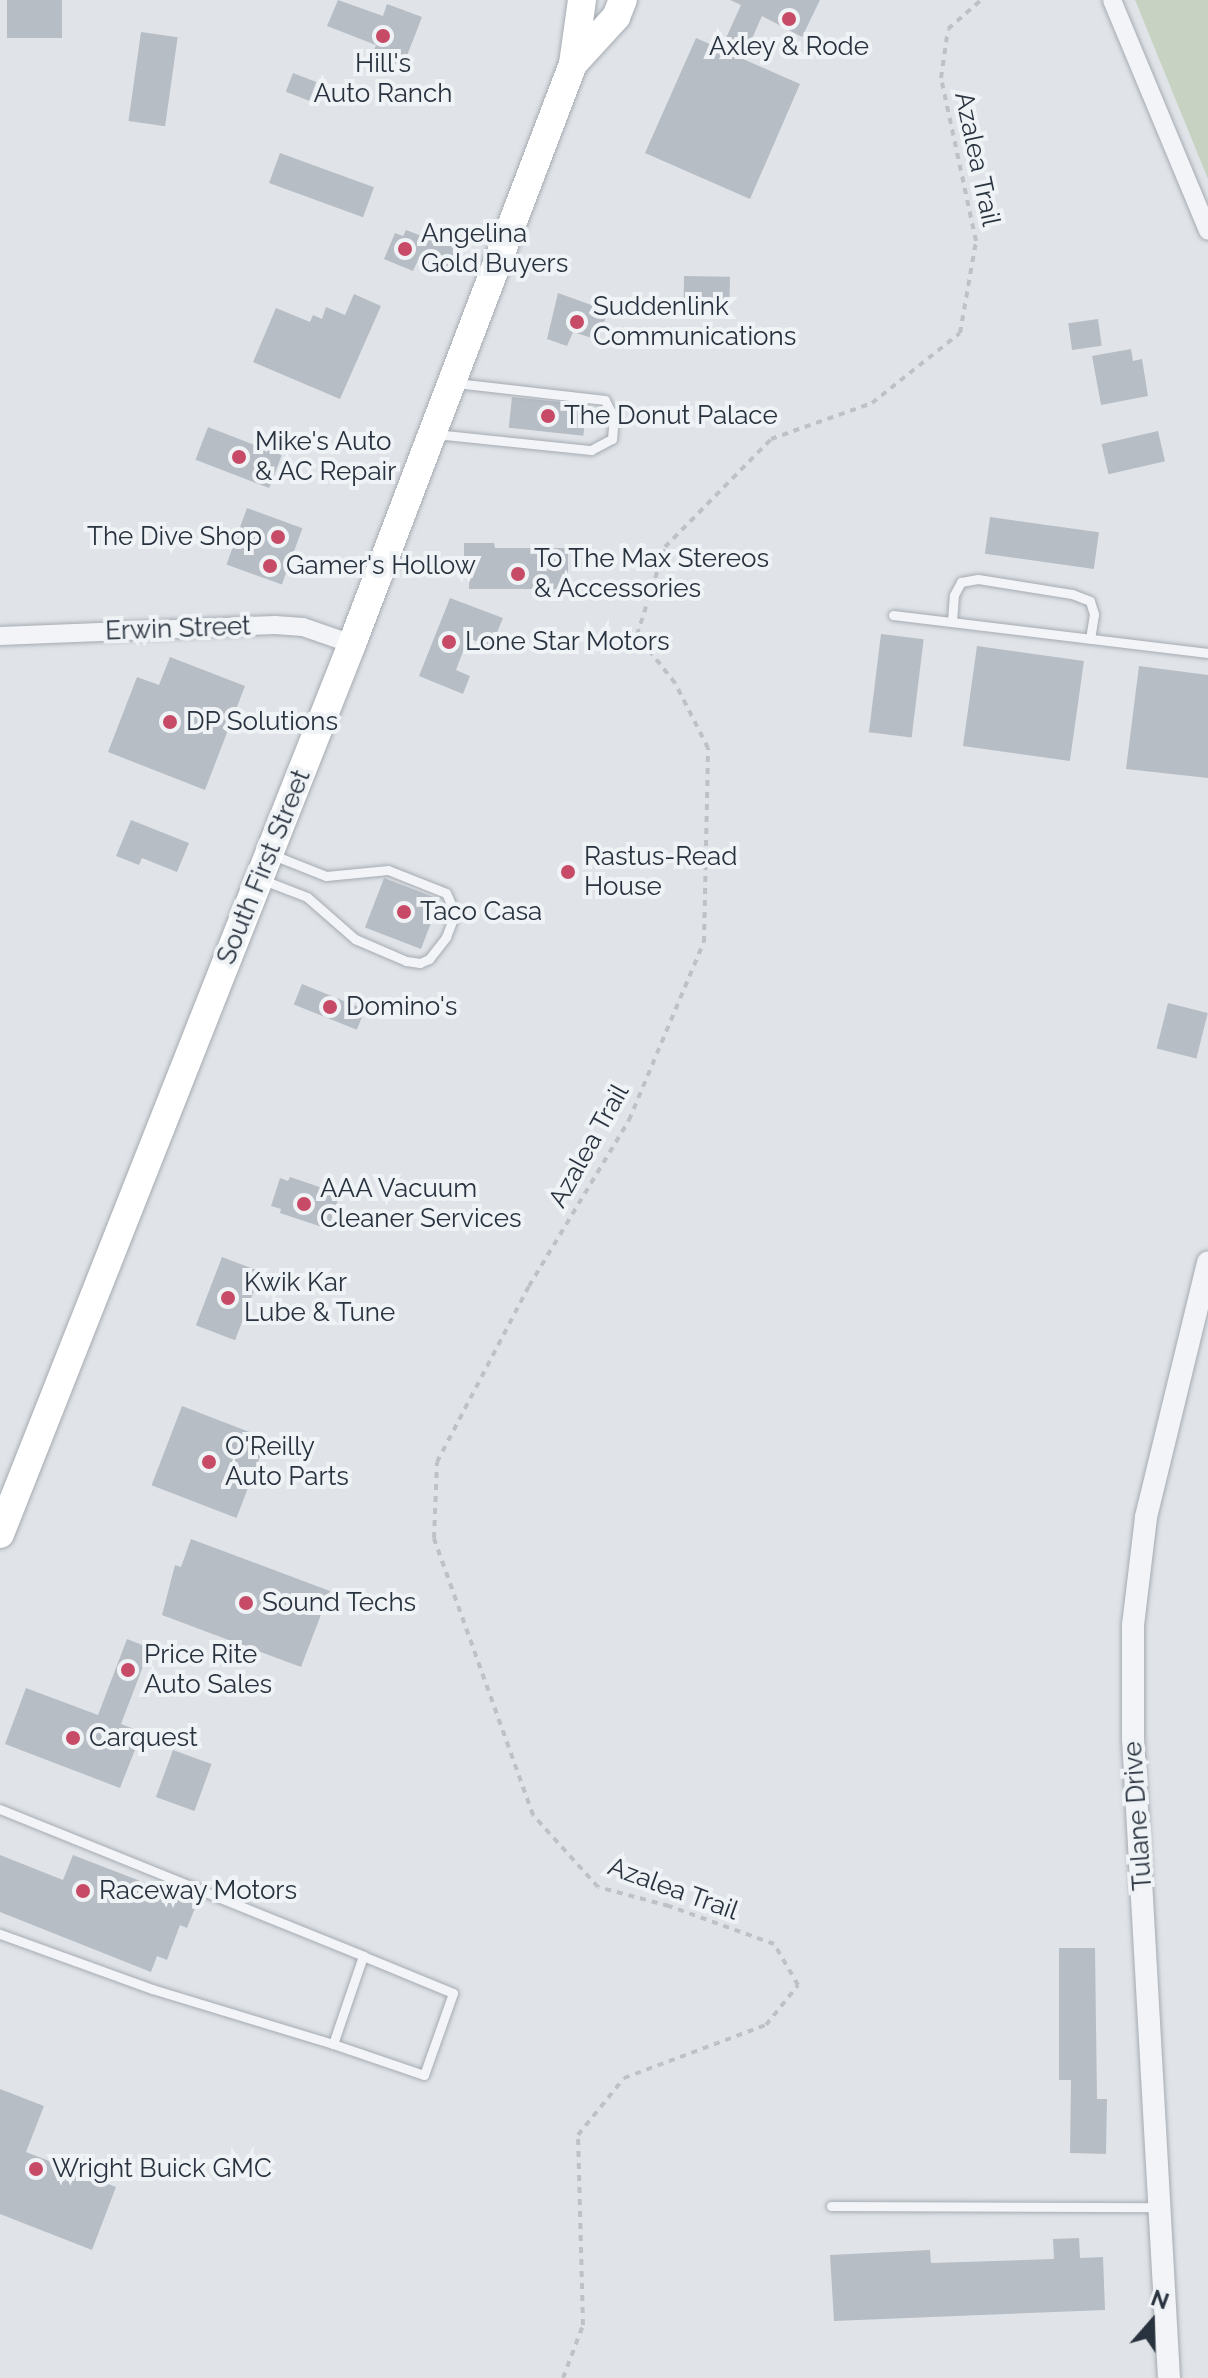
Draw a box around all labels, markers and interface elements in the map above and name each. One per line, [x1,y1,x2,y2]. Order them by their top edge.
marker: Axley & Rode [780,10,798,28]
marker: Hill's Auto Ranch [374,27,392,45]
place label: Axley & Rode [709,31,869,63]
place label: Hill's Auto Ranch [314,48,452,110]
street label: Azalea Trail [947,89,1007,229]
place label: Angelina Gold Buyers [421,218,568,280]
marker: Angelina Gold Buyers [396,240,414,258]
place label: Suddenlink Communications [593,291,796,352]
marker: Suddenlink Communications [568,313,586,331]
place label: The Donut Palace [564,400,778,432]
marker: The Donut Palace [539,407,557,425]
place label: Mike's Auto & AC Repair [255,426,397,488]
marker: Mike's Auto & AC Repair [230,448,248,466]
place label: The Dive Shop [87,521,262,553]
marker: The Dive Shop [269,528,287,546]
place label: To The Max Stereos & Accessories [534,543,770,604]
place label: Gamer's Hollow [286,550,476,582]
marker: Gamer's Hollow [261,557,279,575]
marker: To The Max Stereos & Accessories [509,565,527,583]
street label: Erwin Street [105,611,251,647]
place label: Lone Star Motors [465,626,670,658]
marker: Lone Star Motors [440,633,458,651]
place label: DP Solutions [186,706,339,738]
marker: DP Solutions [161,713,179,731]
street label: South First Street [211,765,317,969]
place label: Rastus-Read House [584,841,737,902]
marker: Rastus-Read House [559,863,577,881]
place label: Taco Casa [420,896,542,928]
marker: Taco Casa [395,903,413,921]
place label: Domino's [346,991,457,1023]
marker: Domino's [321,998,339,1016]
street label: Azalea Trail [542,1078,636,1214]
place label: AAA Vacuum Cleaner Services [320,1173,522,1234]
marker: AAA Vacuum Cleaner Services [295,1195,313,1213]
place label: Kwik Kar Lube & Tune [244,1267,396,1328]
marker: Kwik Kar Lube & Tune [219,1289,237,1307]
place label: O'Reilly Auto Parts [225,1431,349,1492]
marker: O'Reilly Auto Parts [200,1453,218,1471]
place label: Sound Techs [262,1587,417,1619]
marker: Sound Techs [237,1594,255,1612]
place label: Price Rite Auto Sales [144,1639,272,1700]
marker: Price Rite Auto Sales [119,1661,137,1679]
place label: Carquest [89,1722,198,1754]
marker: Carquest [64,1729,82,1747]
street label: Tulane Drive [1117,1740,1159,1892]
street label: Azalea Trail [603,1851,743,1927]
place label: Raceway Motors [99,1875,298,1907]
marker: Raceway Motors [74,1882,92,1900]
place label: Wright Buick GMC [52,2153,272,2185]
marker: Wright Buick GMC [27,2160,45,2178]
north arrow [1112,2282,1192,2362]
text: N [1148,2284,1173,2315]

